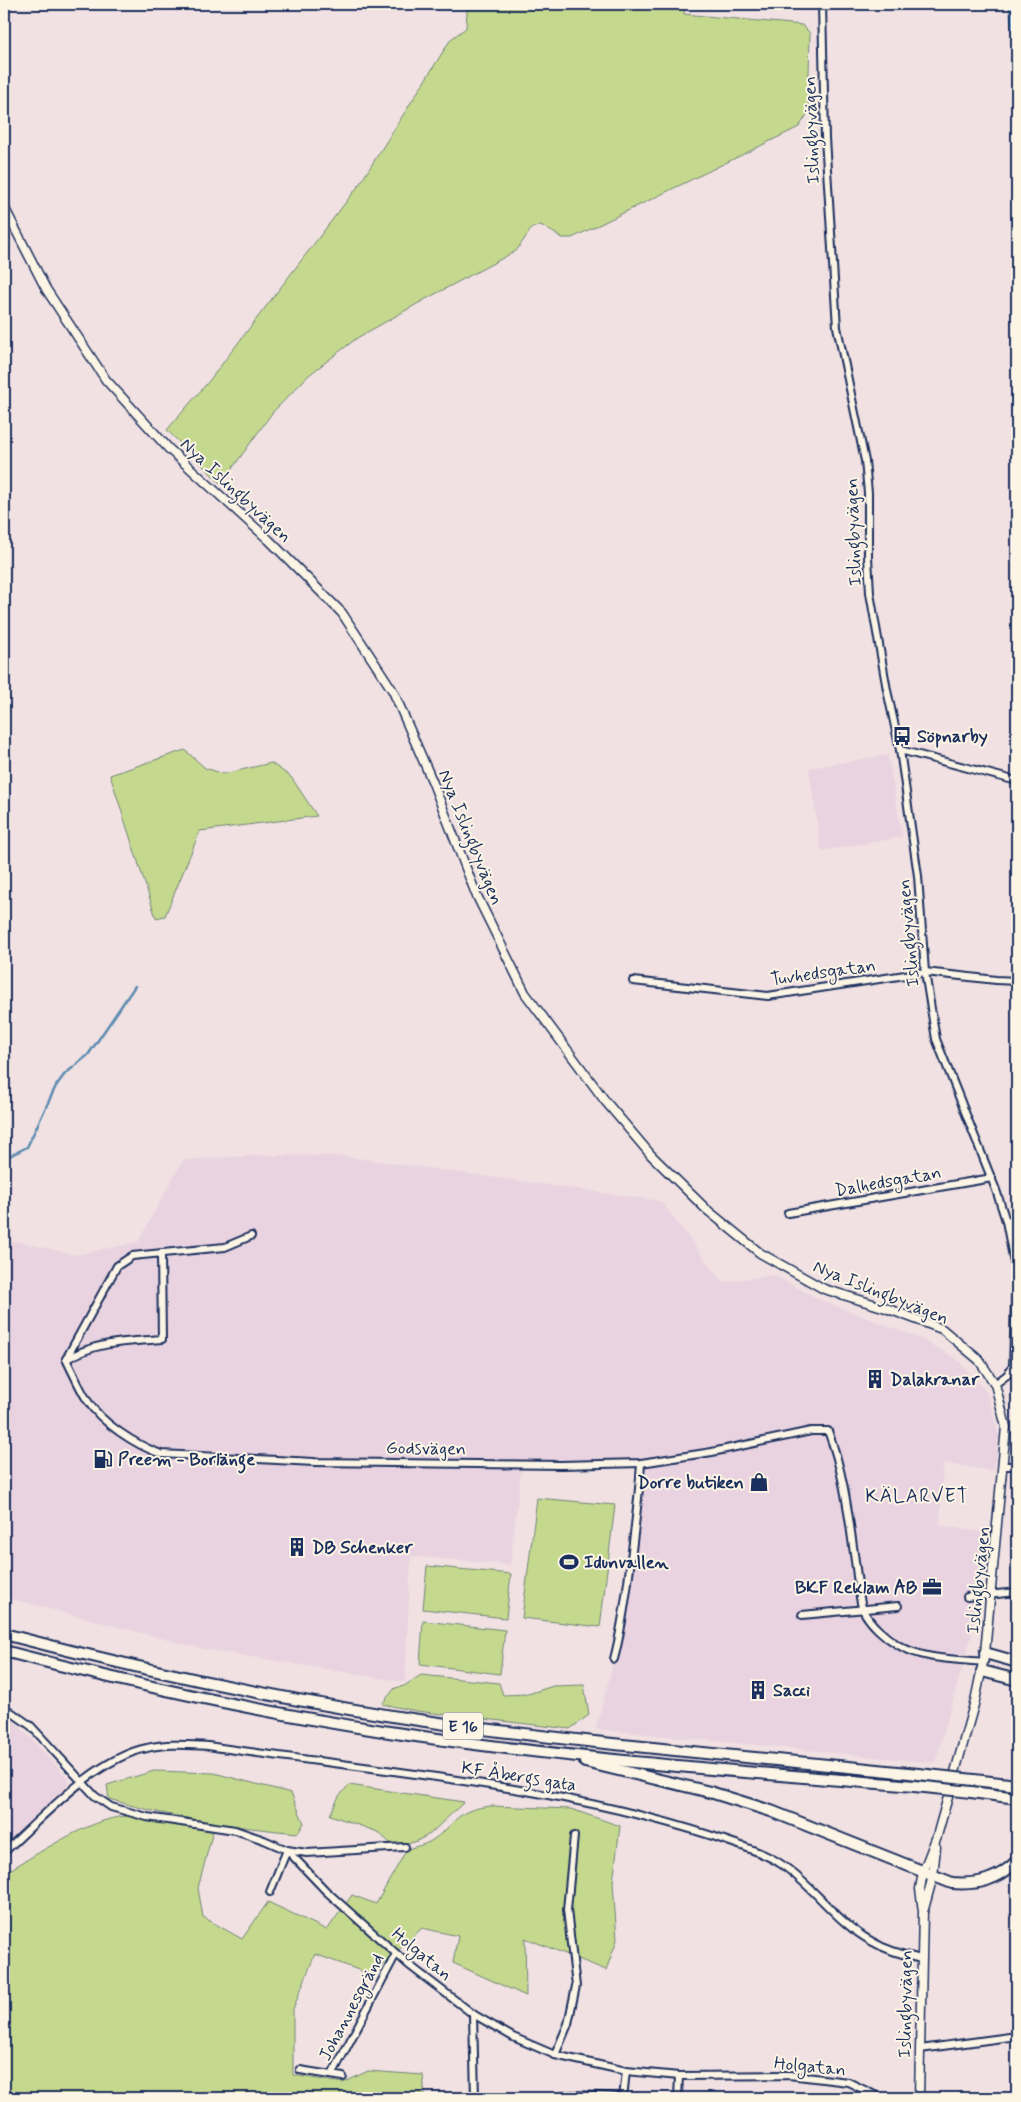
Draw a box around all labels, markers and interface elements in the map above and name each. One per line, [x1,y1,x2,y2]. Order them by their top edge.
street label: Islingbyvägen [798,75,828,184]
street label: Nya Islingbyvägen [173,433,296,550]
street label: Islingbyvägen [840,477,870,586]
bus stop icon: Söpnarby [891,725,913,747]
place label: Söpnarby [917,725,988,749]
street label: Nya Islingbyvägen [430,766,508,909]
street label: Islingbyvägen [892,878,928,988]
street label: Tuvhedsgatan [769,954,878,993]
street label: Dalhedsgatan [833,1161,943,1204]
street label: Nya Islingbyvägen [809,1255,952,1333]
building icon: Dalakranar [864,1368,886,1390]
place label: Dalakranar [890,1368,980,1392]
street label: Godsvägen [386,1436,466,1462]
fuel station icon: Preem - Borlänge [92,1448,114,1470]
place label: Preem - Borlänge [118,1448,255,1474]
place label: Dorre butiken [637,1471,744,1495]
shop icon: Dorre butiken [748,1471,770,1493]
district label: KÄLARVET [865,1484,969,1509]
street label: Islingbyvägen [961,1525,999,1635]
building icon: DB Schenker [286,1536,308,1558]
place label: DB Schenker [312,1536,413,1560]
sports icon: Idunvallen [558,1551,580,1573]
place label: Idunvallen [584,1551,670,1575]
place label: BKF Reklam AB [795,1576,918,1600]
office icon: BKF Reklam AB [921,1576,943,1598]
building icon: Sacci [747,1679,769,1701]
place label: Sacci [773,1679,810,1703]
road number: E 16 [443,1712,483,1740]
street label: KF Åbergs gata [459,1756,578,1800]
street label: Holgatan [385,1922,457,1988]
street label: Johannesgränd [314,1950,391,2066]
street label: Islingbyvägen [893,1950,921,2058]
street label: Holgatan [773,2051,847,2084]

